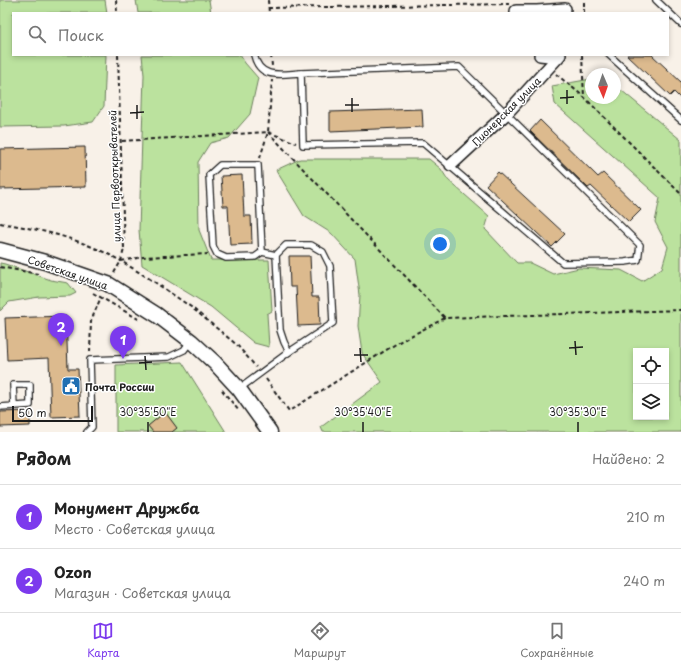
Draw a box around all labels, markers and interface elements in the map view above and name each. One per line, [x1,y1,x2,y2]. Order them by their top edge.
search box [12,12,669,56]
icon: search [26,23,48,45]
text: Поиск [58,23,104,46]
north arrow [585,68,621,104]
street label: Пионерская улица [468,73,544,149]
street label: улица Первооткрывателей [104,110,124,242]
your location [430,234,450,254]
street label: Советская улица [26,251,111,293]
pin: 2 [48,313,74,346]
pin: 1 [110,326,136,359]
map controls [633,348,669,420]
button: locate [633,348,669,384]
public building icon: Почта России [60,375,82,397]
place label: Почта России [85,379,154,394]
button: layers [633,384,669,420]
scale bar [12,404,93,423]
text: 50 m [18,404,47,421]
text: 30°35'50"E [119,404,177,419]
text: 30°35'40"E [334,404,392,419]
text: 30°35'30"E [549,404,607,419]
text: Рядом [16,445,71,471]
text: Найдено: 2 [592,449,665,468]
text: Монумент Дружба [54,496,200,519]
text: 1 [26,507,32,526]
text: 210 m [626,507,665,526]
text: Место · Советская улица [54,519,215,538]
text: Ozon [54,560,92,583]
text: 2 [24,571,34,590]
text: 240 m [623,571,665,590]
text: Магазин · Советская улица [54,583,231,602]
tab: Карта [87,620,119,661]
tab: Маршрут [294,620,346,661]
tab: Сохранённые [520,620,594,661]

